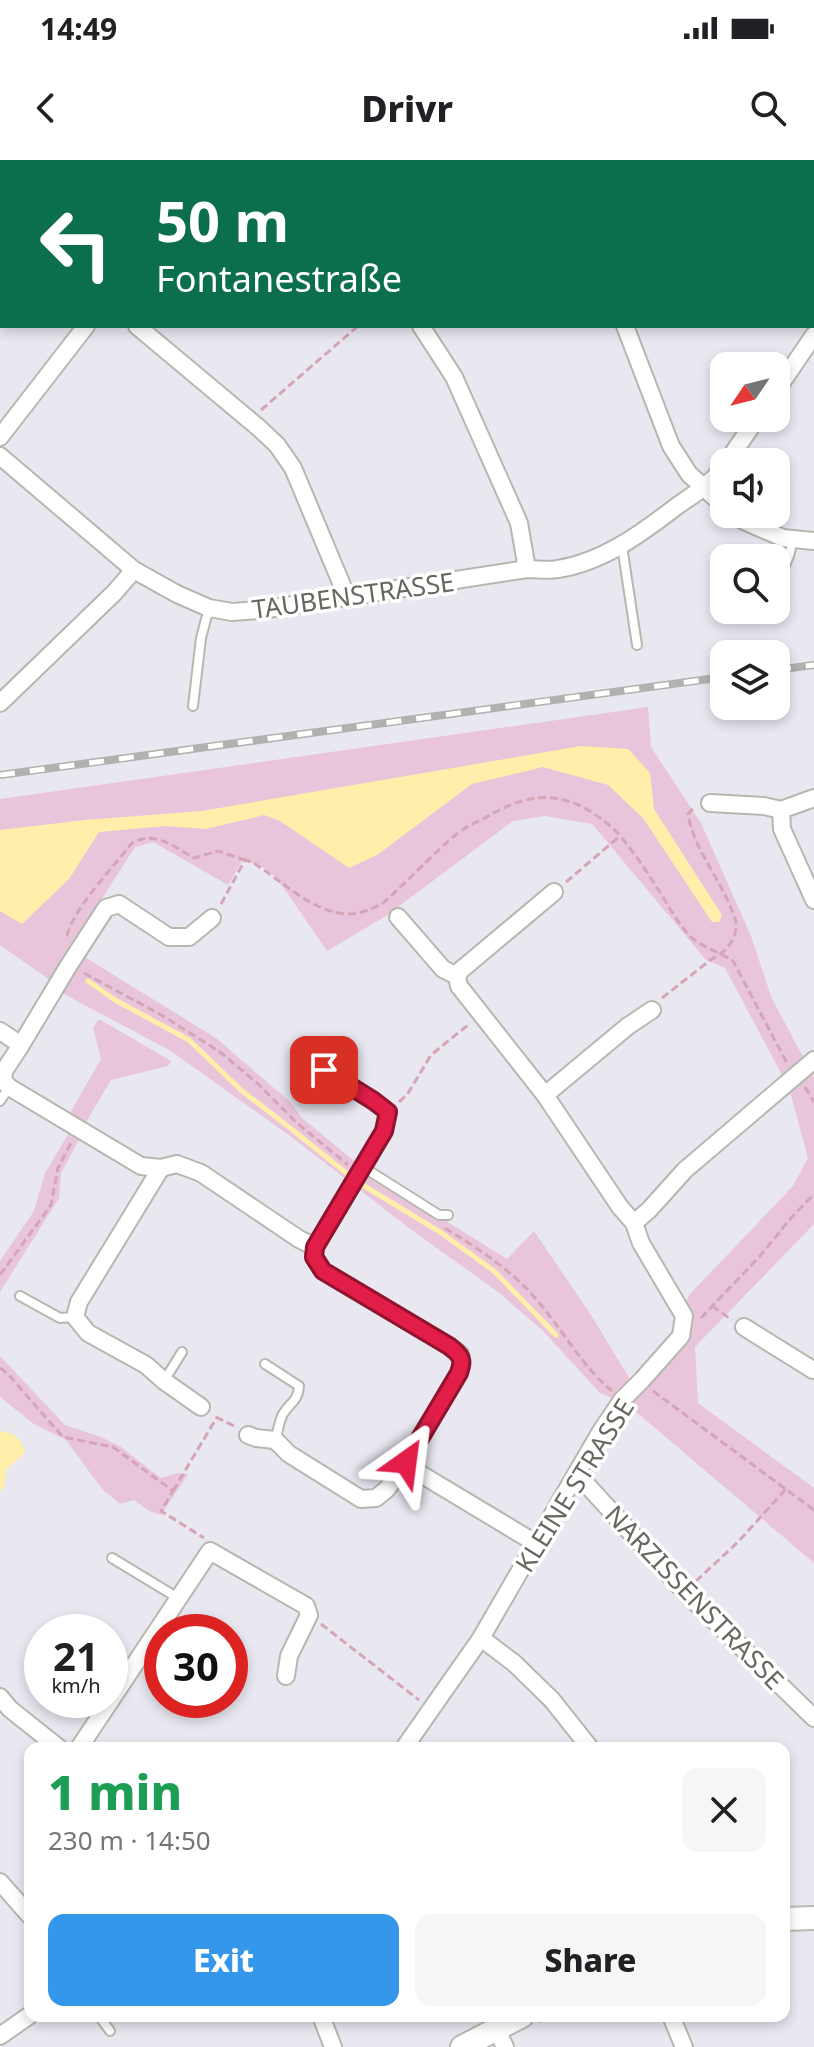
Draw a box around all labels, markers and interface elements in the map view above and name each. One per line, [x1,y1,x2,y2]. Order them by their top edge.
text: 14:49 [40,8,117,49]
text: Drivr [361,84,453,133]
icon: back [24,86,68,130]
icon: search [746,86,790,130]
text: 50 m [156,182,289,258]
icon: left [24,192,128,296]
text: Fontanestraße [156,254,402,303]
north arrow [710,352,790,432]
map controls [710,352,790,720]
button: sound [710,448,790,528]
button: search [710,544,790,624]
street label: TAUBENSTRASSE [250,563,456,627]
button: layers [710,640,790,720]
pin [290,1036,358,1104]
icon: arrive [302,1048,346,1092]
street label: KLEINE STRASSE [506,1391,642,1579]
position arrow [364,1420,448,1504]
street label: NARZISSENSTRASSE [597,1497,793,1697]
speed limit sign: 30 [144,1614,248,1718]
text: 21 [53,1628,99,1683]
text: km/h [51,1672,101,1699]
text: 1 min [48,1759,182,1824]
button: close [682,1768,766,1852]
text: 230 m · 14:50 [48,1822,211,1858]
button: Exit [48,1914,399,2006]
button: Share [415,1914,766,2006]

